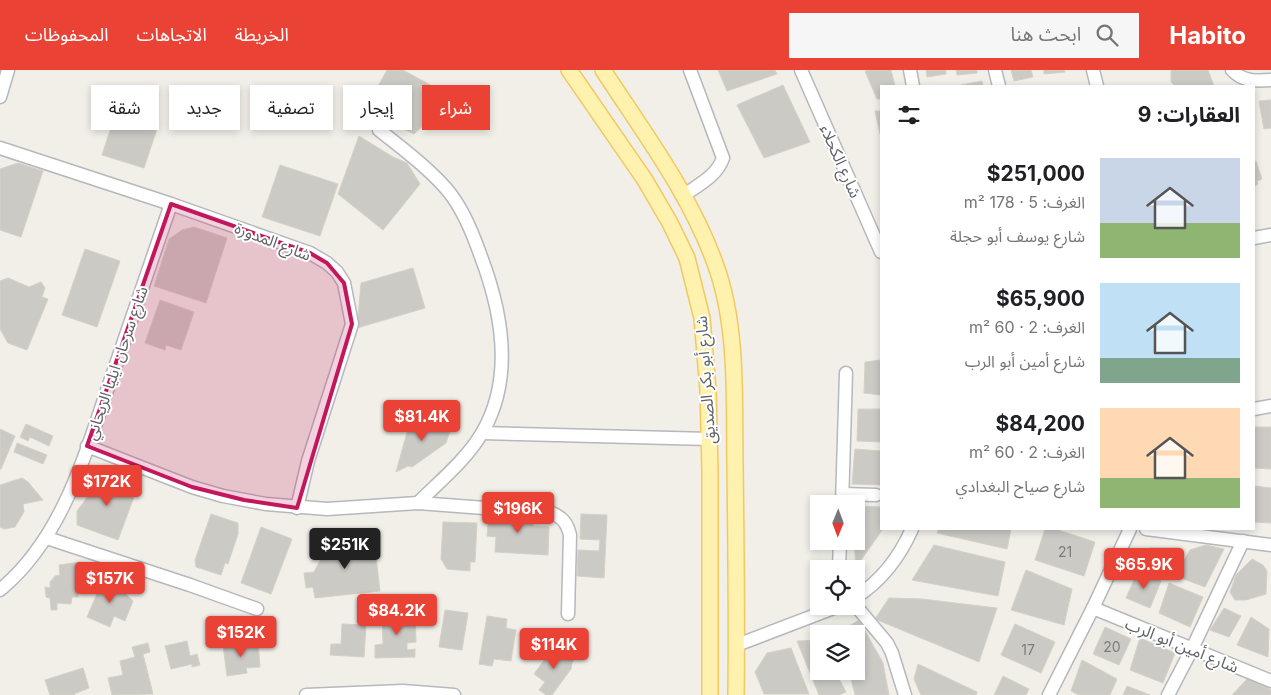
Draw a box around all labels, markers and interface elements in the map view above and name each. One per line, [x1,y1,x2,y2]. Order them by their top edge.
search box [789,13,1139,58]
icon: search [1093,21,1121,49]
text: Habito [1169,21,1246,50]
text: ابحث هنا [1010,23,1081,46]
text: المحفوظات [25,24,109,45]
text: الاتجاهات [137,24,207,45]
text: الخريطة [235,24,289,45]
chip: شقة [91,85,159,130]
chip: جديد [169,85,240,130]
chip: تصفية [250,85,333,130]
chip: إيجار [343,85,412,130]
chip: شراء [422,85,490,130]
icon: filters [895,101,923,129]
text: العقارات: 9 [1138,102,1240,127]
street label: شارع الكحلاء [813,121,866,202]
text: $251,000 [987,161,1085,186]
icon: home [1140,178,1200,238]
text: الغرف: 5 · 178 m² [964,192,1085,212]
street label: شارع المدورة [231,217,314,268]
text: شارع يوسف أبو حجلة [950,226,1085,246]
street label: شارع سرحان ايليا الريحاني [80,283,155,444]
text: $65,900 [996,286,1085,311]
icon: home [1140,303,1200,363]
street label: شارع أبو بكر الصديق [691,315,722,445]
text: الغرف: 2 · 60 m² [969,317,1085,337]
text: شارع أمين أبو الرب [965,351,1085,371]
pin: $81.4K [381,400,463,442]
text: $81.4K [394,406,450,426]
text: $84,200 [996,411,1085,436]
icon: home [1140,428,1200,488]
text: الغرف: 2 · 60 m² [969,442,1085,462]
pin: $172K [72,464,142,507]
text: $172K [83,471,131,491]
text: شارع صياح البغدادي [956,476,1085,496]
pin: $196K [483,492,553,534]
north arrow [810,495,865,550]
map controls [810,495,865,680]
text: $196K [493,498,543,518]
pin: $251K [310,528,380,570]
text: $251K [320,534,370,554]
house number: 21 [1058,543,1072,560]
pin: $65.9K [1103,548,1185,590]
text: $65.9K [1115,554,1173,574]
button: locate [810,560,865,615]
pin: $157K [75,562,145,604]
text: $157K [86,568,134,588]
pin: $84.2K [356,594,438,636]
text: $84.2K [368,600,426,620]
street label: شارع أمين أبو الرب [1121,613,1242,680]
pin: $152K [206,616,276,658]
text: $152K [216,622,266,642]
button: layers [810,625,865,680]
pin: $114K [519,628,589,670]
text: $114K [531,634,577,654]
house number: 20 [1103,638,1121,655]
house number: 17 [1021,641,1035,658]

